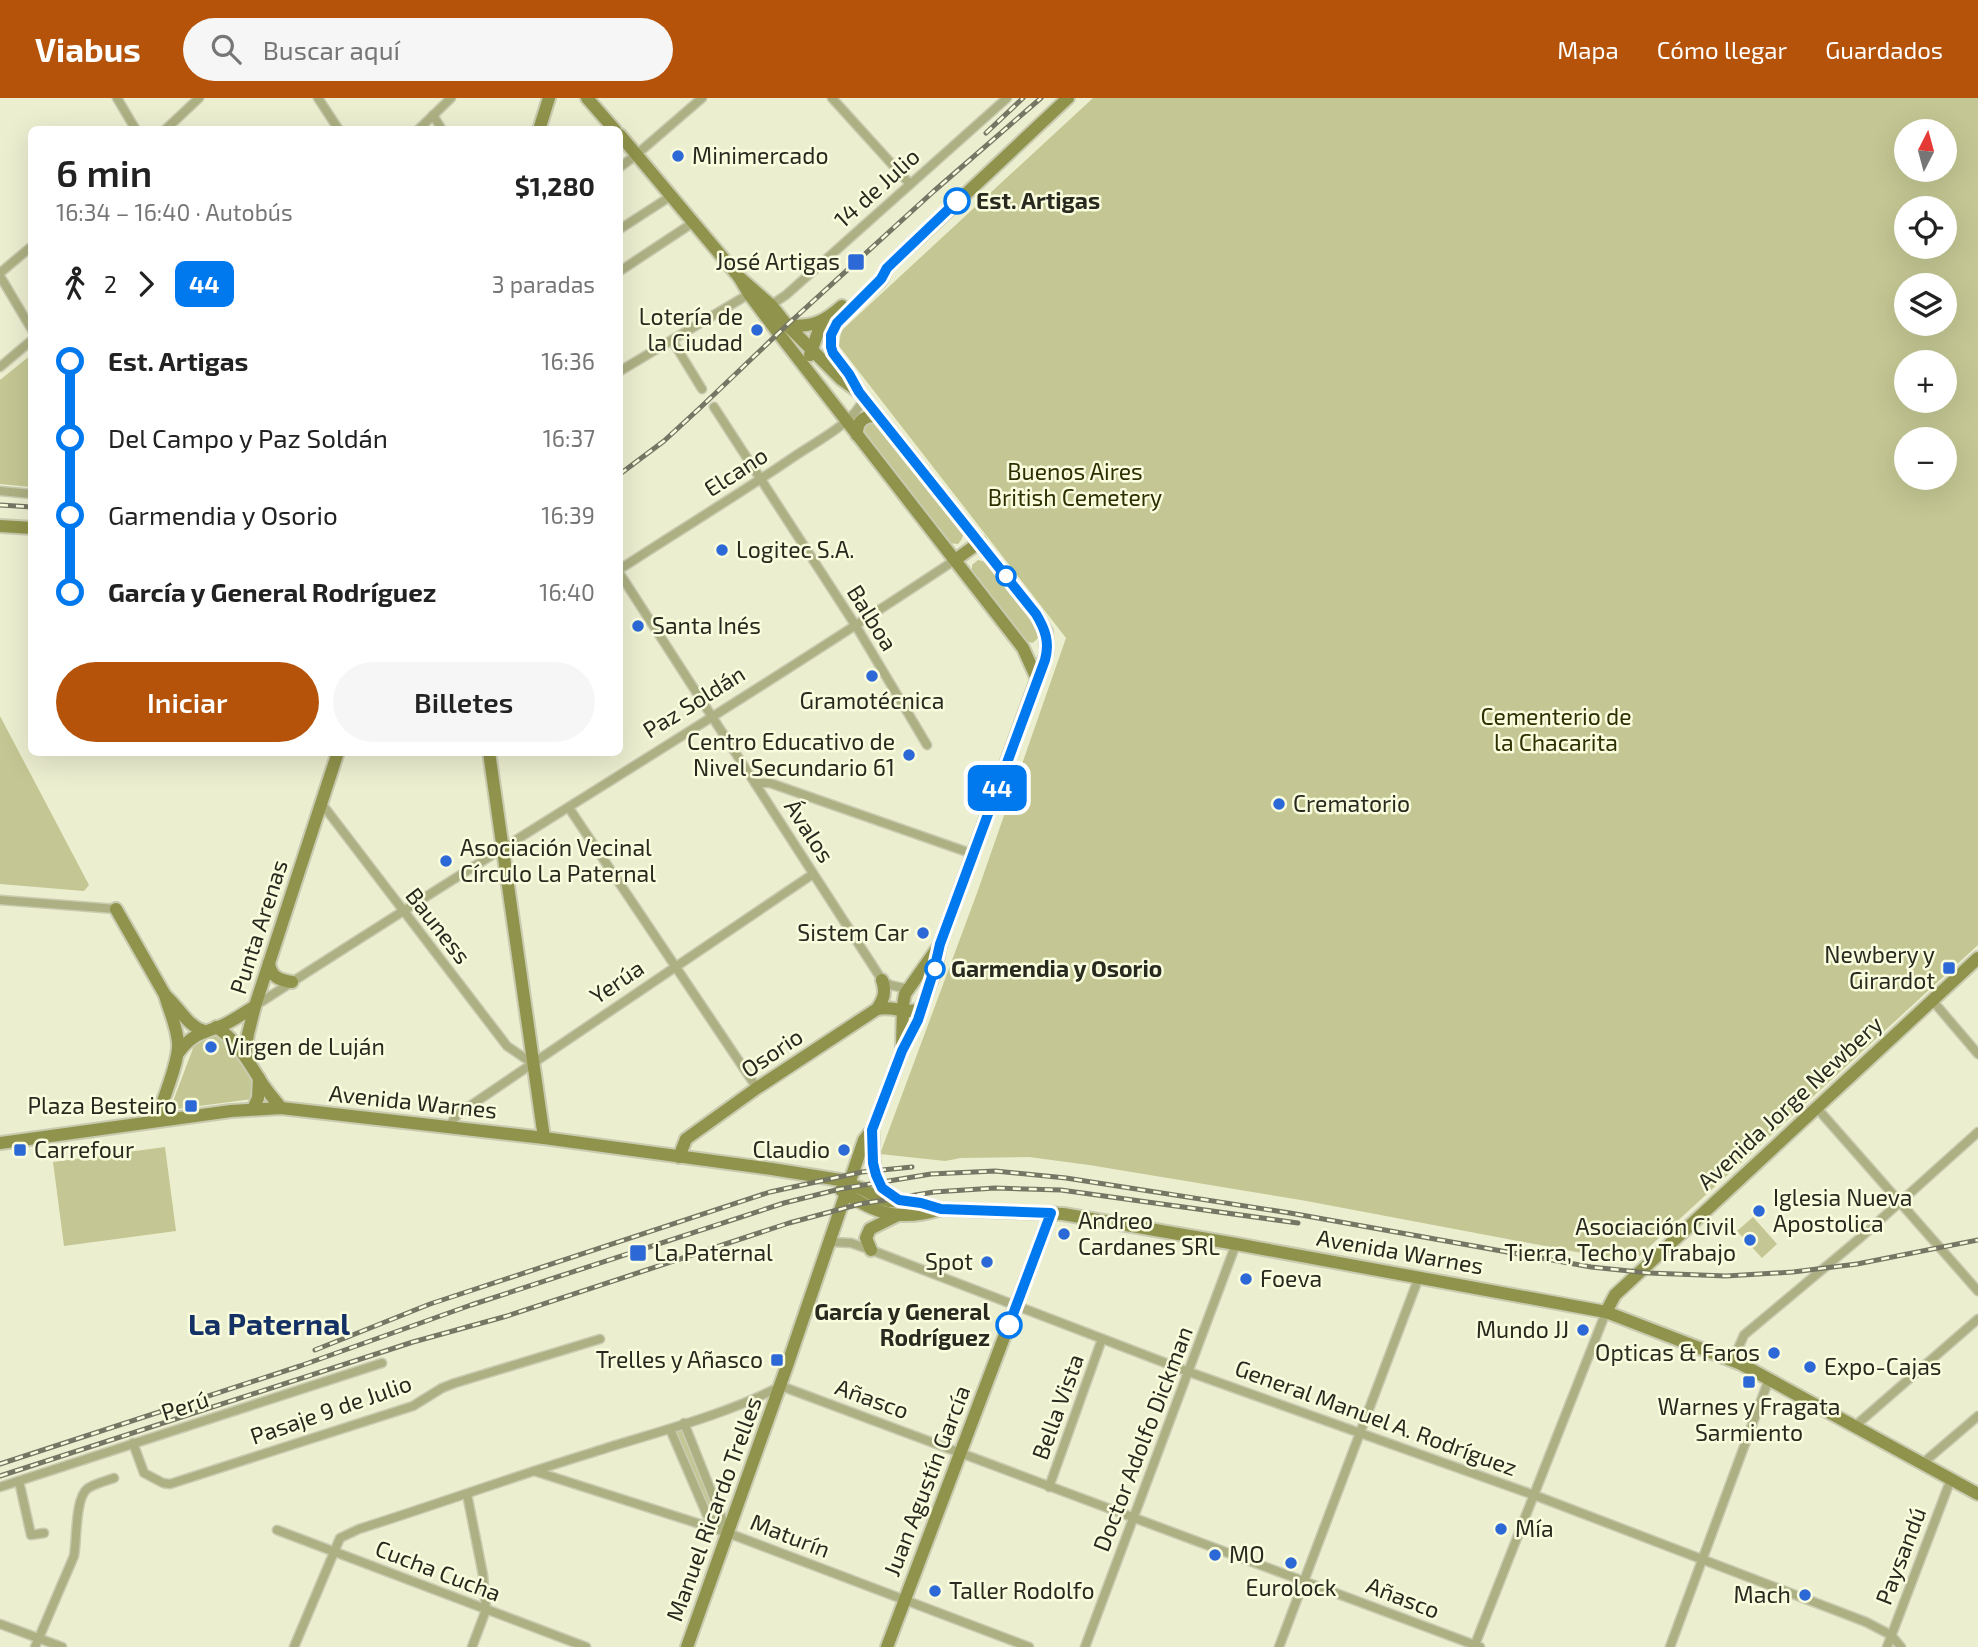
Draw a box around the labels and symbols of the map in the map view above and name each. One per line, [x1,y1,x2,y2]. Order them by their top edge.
north arrow [1894,119,1956,182]
place label: Minimercado [692,141,828,169]
street label: 14 de Julio [828,142,925,233]
marker: Minimercado [670,148,686,164]
place label: Est. Artigas [976,186,1100,214]
marker: Est. Artigas [944,188,970,214]
place label: José Artigas [715,247,840,275]
marker: José Artigas [846,252,866,272]
place label: Lotería de la Ciudad [639,302,743,356]
marker: Lotería de la Ciudad [749,322,765,338]
street label: Elcano [698,440,772,502]
park label: Buenos Aires British Cemetery [988,457,1162,511]
place label: Logitec S.A. [736,535,855,563]
marker: Logitec S.A. [714,542,730,558]
unlabelled marker [996,566,1016,586]
street label: Balboa [842,579,904,656]
place label: Santa Inés [652,611,761,639]
marker: Santa Inés [630,618,646,634]
street label: Paz Soldán [637,659,750,743]
marker: Gramotécnica [864,668,880,684]
place label: Gramotécnica [800,686,944,714]
park label: Cementerio de la Chacarita [1480,702,1632,756]
place label: Centro Educativo de Nivel Secundario 61 [687,727,895,781]
marker: Centro Educativo de Nivel Secundario 61 [901,747,917,763]
line badge: 44 [965,765,1028,811]
place label: Crematorio [1293,789,1410,817]
street label: Ávalos [779,793,841,867]
marker: Crematorio [1271,796,1287,812]
place label: Asociación Vecinal Círculo La Paternal [460,833,656,887]
marker: Asociación Vecinal Círculo La Paternal [438,853,454,869]
street label: Punta Arenas [223,856,293,997]
street label: Bauness [400,882,477,969]
place label: Sistem Car [797,918,909,946]
marker: Sistem Car [915,925,931,941]
place label: Newbery y Girardot [1824,940,1935,994]
street label: Yerúa [584,953,649,1009]
place label: Garmendia y Osorio [951,954,1162,982]
marker: Garmendia y Osorio [925,959,945,979]
marker: Newbery y Girardot [1941,960,1957,976]
street label: Avenida Jorge Newbery [1691,1009,1888,1195]
street label: Osorio [735,1022,808,1083]
place label: Virgen de Luján [225,1032,385,1060]
marker: Virgen de Luján [203,1039,219,1055]
street label: Avenida Warnes [328,1078,498,1124]
place label: Plaza Besteiro [27,1091,177,1119]
marker: Plaza Besteiro [183,1098,199,1114]
place label: Carrefour [34,1135,134,1163]
place label: Claudio [752,1135,830,1163]
marker: Carrefour [12,1142,28,1158]
marker: Claudio [836,1142,852,1158]
place label: Iglesia Nueva Apostolica [1773,1183,1913,1237]
marker: Iglesia Nueva Apostolica [1751,1203,1767,1219]
place label: Andreo Cardanes SRL [1078,1206,1220,1260]
place label: Asociación Civil Tierra, Techo y Trabajo [1504,1212,1736,1266]
street label: Avenida Warnes [1315,1223,1486,1279]
marker: Andreo Cardanes SRL [1056,1226,1072,1242]
marker: Asociación Civil Tierra, Techo y Trabajo [1742,1232,1758,1248]
place label: La Paternal [654,1238,773,1266]
marker: La Paternal [628,1243,648,1263]
place label: Spot [925,1247,973,1275]
marker: Spot [979,1254,995,1270]
place label: Foeva [1260,1264,1322,1292]
marker: Foeva [1238,1271,1254,1287]
place label: García y General Rodríguez [814,1297,990,1351]
district label: La Paternal [188,1305,350,1341]
marker: García y General Rodríguez [996,1312,1022,1338]
place label: Mundo JJ [1476,1315,1569,1343]
street label: Doctor Adolfo Dickman [1086,1322,1198,1555]
marker: Mundo JJ [1575,1322,1591,1338]
place label: Opticas & Faros [1595,1338,1760,1366]
place label: Trelles y Añasco [596,1345,763,1373]
marker: Opticas & Faros [1766,1345,1782,1361]
street label: Bella Vista [1025,1350,1089,1463]
marker: Trelles y Añasco [769,1352,785,1368]
place label: Expo-Cajas [1824,1352,1942,1380]
street label: General Manuel A. Rodríguez [1231,1353,1521,1481]
marker: Expo-Cajas [1802,1359,1818,1375]
street label: Pasaje 9 de Julio [246,1368,415,1450]
street label: Añasco [832,1372,913,1424]
marker: Warnes y Fragata Sarmiento [1741,1374,1757,1390]
street label: Juan Agustín García [877,1381,975,1580]
street label: Perú [157,1384,212,1426]
place label: Warnes y Fragata Sarmiento [1658,1392,1840,1446]
street label: Manuel Ricardo Trelles [659,1393,767,1625]
street label: Paysandú [1869,1503,1931,1608]
street label: Maturín [747,1507,834,1563]
place label: Mía [1515,1514,1554,1542]
marker: Mía [1493,1521,1509,1537]
street label: Cucha Cucha [372,1533,505,1607]
place label: MO [1229,1540,1265,1568]
marker: MO [1207,1547,1223,1563]
marker: Eurolock [1283,1555,1299,1571]
street label: Añasco [1363,1570,1444,1624]
place label: Eurolock [1246,1573,1337,1601]
place label: Taller Rodolfo [949,1576,1094,1604]
place label: Mach [1734,1580,1791,1608]
marker: Taller Rodolfo [927,1583,943,1599]
marker: Mach [1797,1587,1813,1603]

